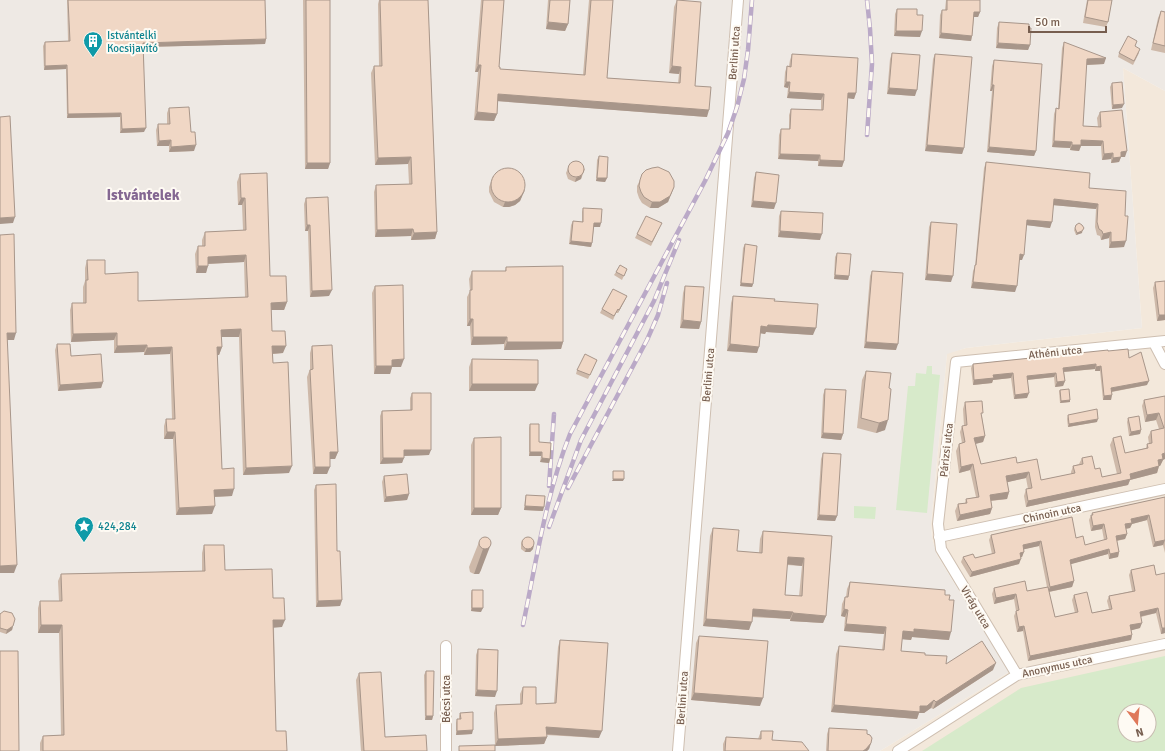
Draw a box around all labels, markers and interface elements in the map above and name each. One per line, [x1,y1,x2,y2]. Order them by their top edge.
scale bar [1029,8,1106,34]
text: 50 m [1035,15,1060,30]
street label: Berlini utca [726,25,743,81]
place label: Istvántelki Kocsijavító [107,29,158,55]
building icon: Istvántelki Kocsijavító [82,30,104,58]
district label: Istvántelek [106,186,180,204]
street label: Athéni utca [1028,343,1083,362]
street label: Berlini utca [700,347,717,403]
street label: Párizsi utca [937,422,956,478]
street label: Chinoin utca [1022,501,1083,526]
place icon: 424,284 [73,515,95,543]
place label: 424,284 [98,520,137,533]
street label: Virág utca [958,584,994,631]
street label: Anonymus utca [1021,653,1094,680]
street label: Berlini utca [674,670,691,726]
street label: Bécsi utca [440,675,453,723]
north arrow [1117,703,1157,743]
text: N [1134,725,1145,739]

